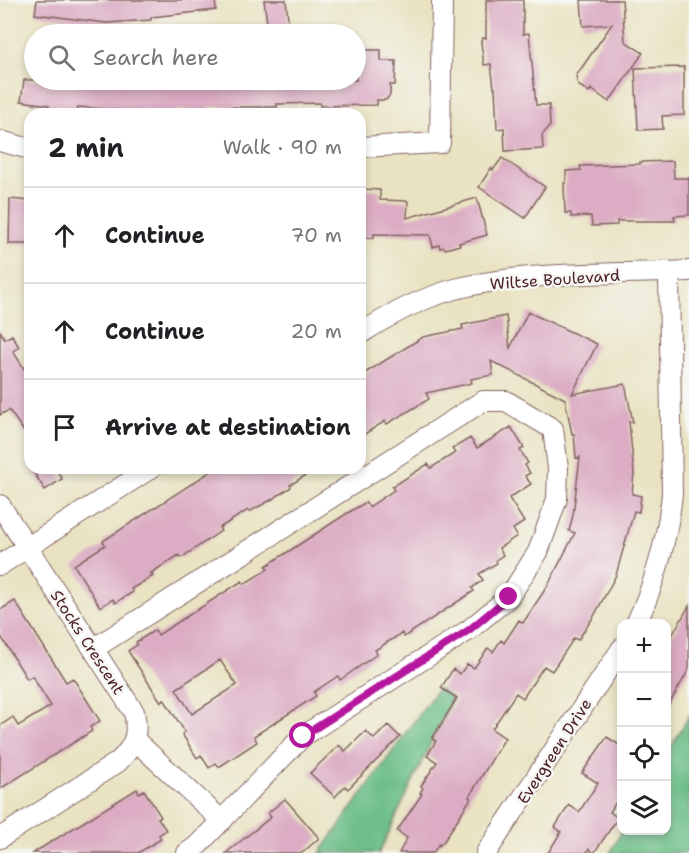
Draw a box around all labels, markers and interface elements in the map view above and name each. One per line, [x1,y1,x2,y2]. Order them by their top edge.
search box [24,24,366,90]
icon: search [45,41,78,74]
text: Search here [93,43,219,72]
text: 2 min [48,130,124,165]
text: Walk · 90 m [223,134,342,160]
icon: ahead [48,219,81,252]
text: Continue [105,221,205,250]
text: 70 m [290,222,342,248]
street label: Wiltse Boulevard [489,264,621,295]
icon: ahead [48,315,81,348]
text: Continue [105,317,205,346]
text: 20 m [291,318,342,344]
icon: arrive [48,411,81,444]
text: Arrive at destination [105,413,351,442]
route end [495,583,521,609]
street label: Stocks Crescent [46,586,129,699]
map controls [617,619,671,835]
button: + [617,619,671,673]
button: − [617,673,671,727]
street label: Evergreen Drive [512,695,596,808]
route start [289,722,315,748]
button: locate [617,727,671,781]
button: layers [617,781,671,835]

